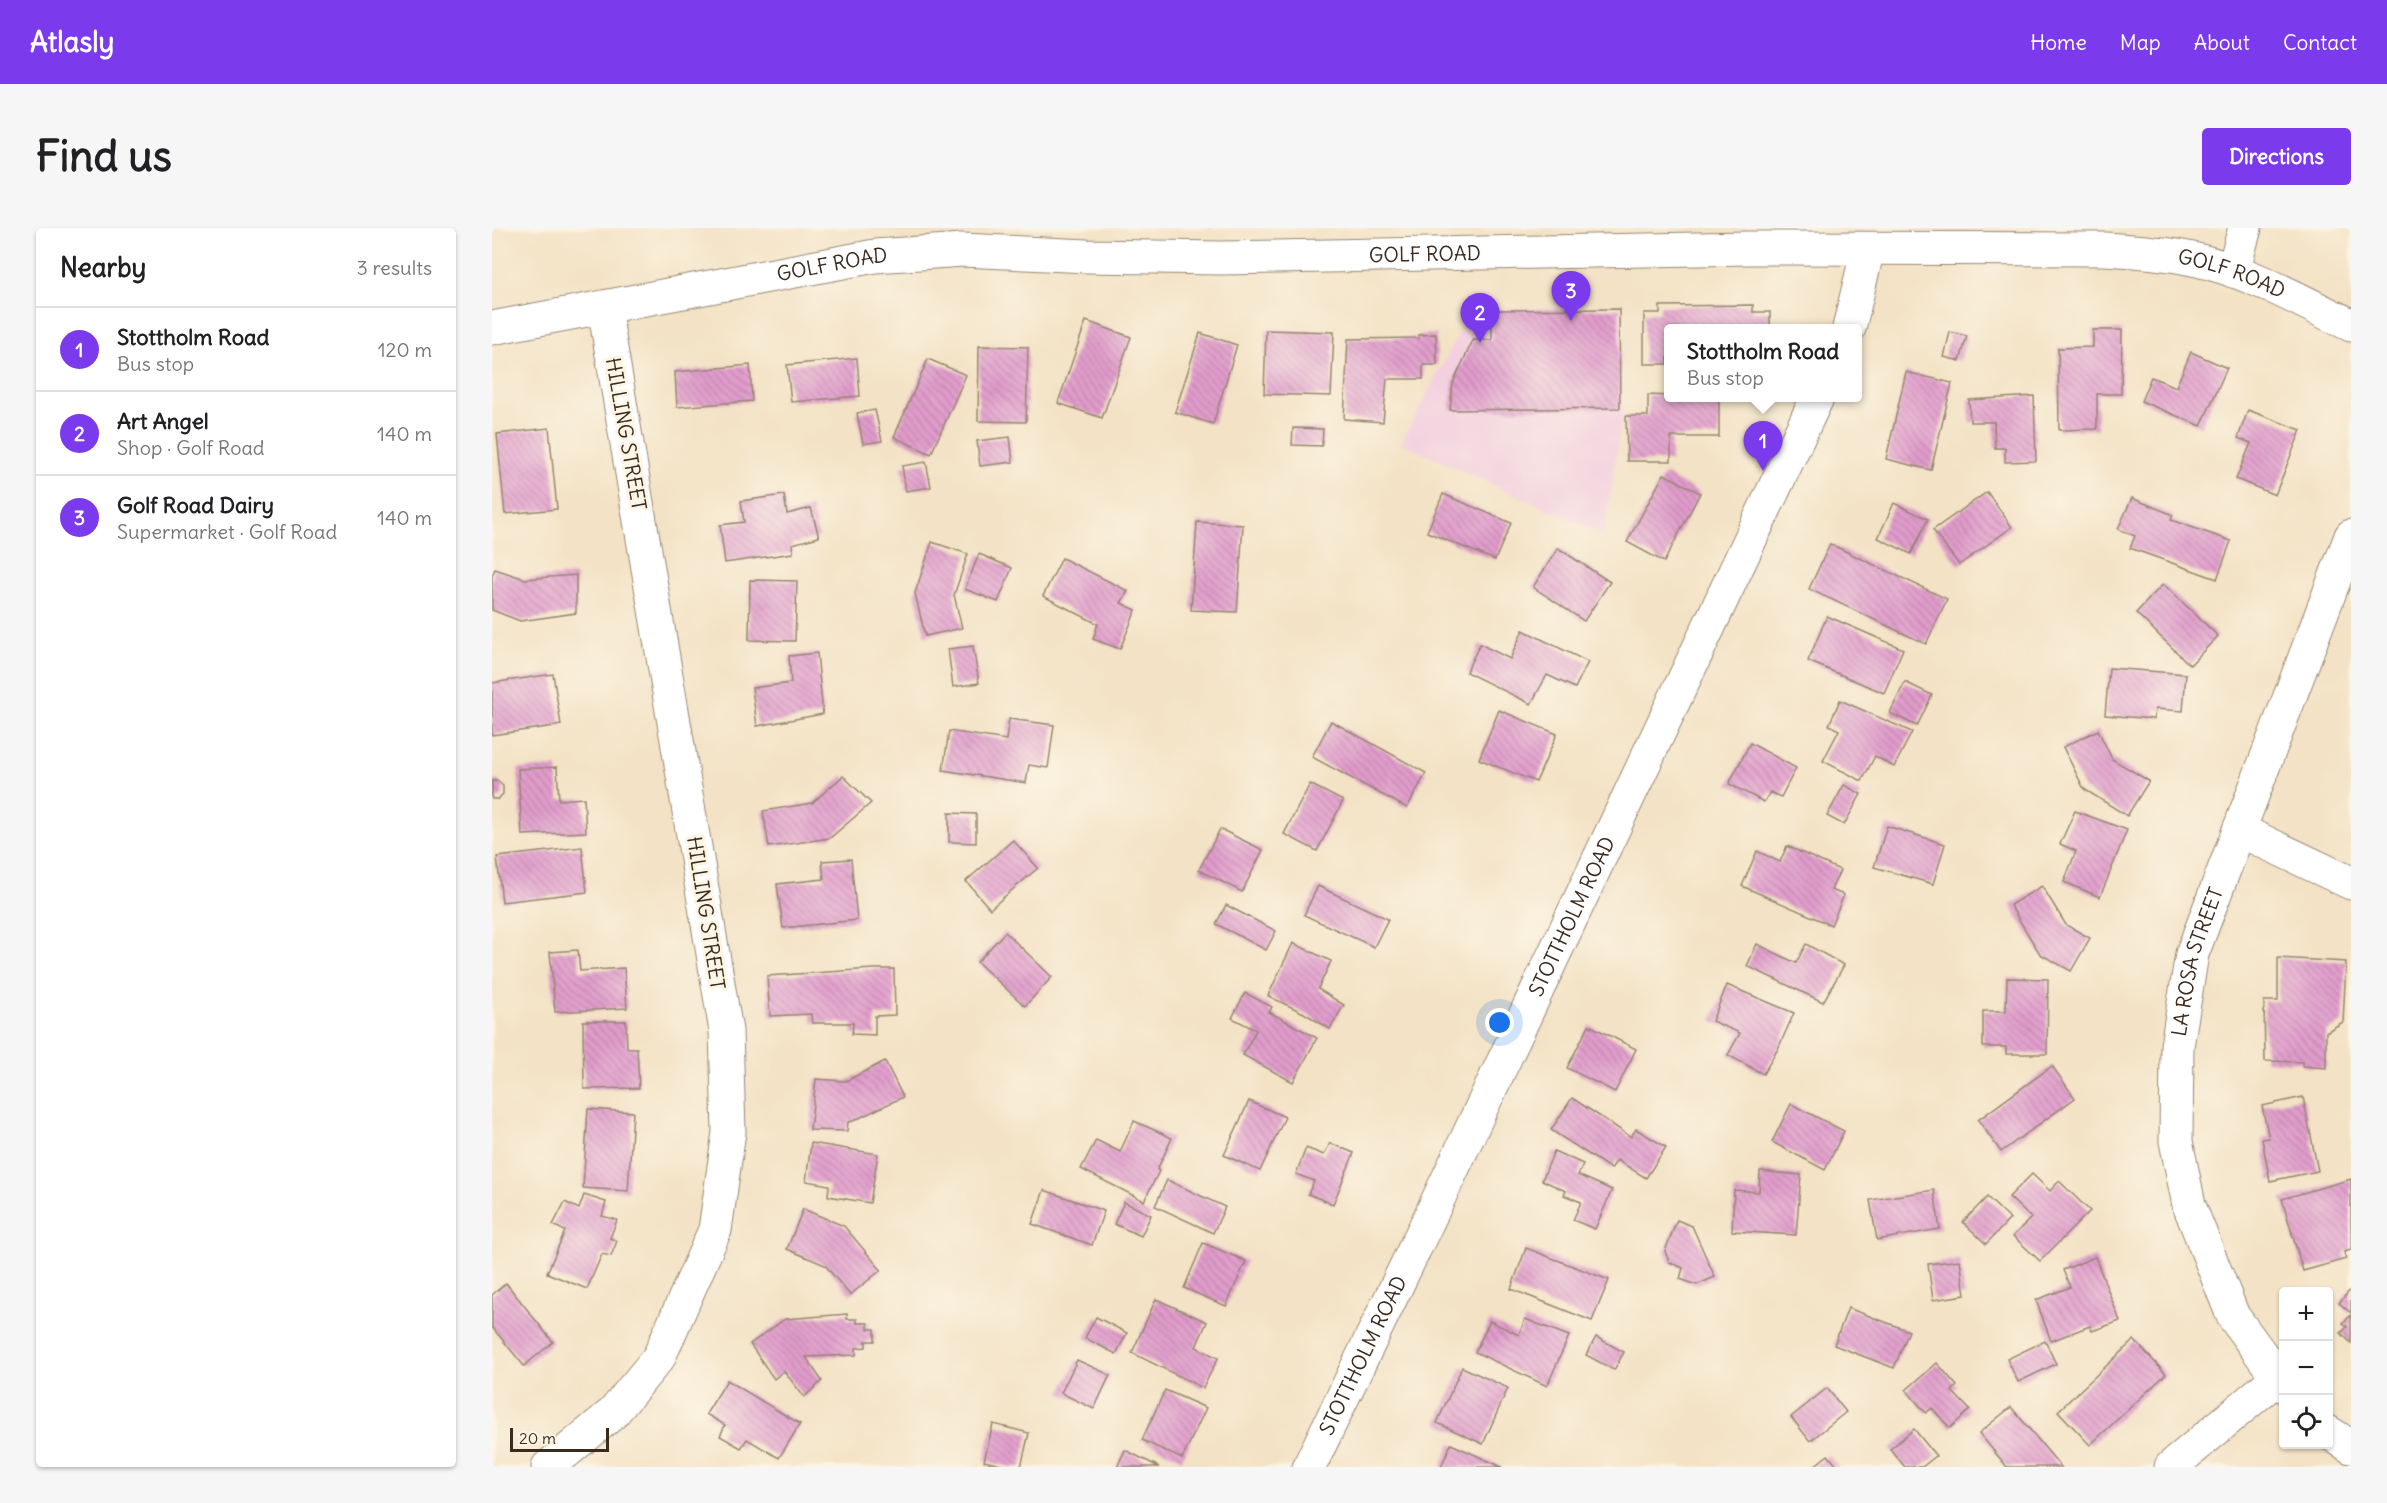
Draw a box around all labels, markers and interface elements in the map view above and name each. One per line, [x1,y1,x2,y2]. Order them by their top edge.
text: Atlasly [30,24,114,60]
text: Home [2030,29,2087,56]
text: Map [2120,29,2161,56]
text: About [2194,29,2250,56]
text: Contact [2283,29,2357,56]
button: Directions [2202,128,2351,185]
text: Find us [36,130,172,182]
street label: GOLF ROAD [1369,240,1481,267]
street label: GOLF ROAD [775,242,888,286]
street label: GOLF ROAD [2176,243,2290,303]
text: Nearby [60,251,146,284]
text: 3 results [356,255,432,280]
pin: 3 [1552,272,1590,321]
pin: 2 [1460,294,1500,343]
text: Stottholm Road [117,323,269,351]
popup [1664,324,1862,402]
text: 1 [76,337,83,362]
text: 120 m [378,337,432,362]
text: Stottholm Road [1687,337,1839,365]
text: Bus stop [117,351,194,376]
street label: HILLING STREET [601,356,652,512]
text: Bus stop [1687,365,1764,390]
text: Art Angel [117,407,209,435]
text: 2 [74,421,85,446]
text: 140 m [377,421,432,446]
pin: 1 [1744,422,1782,471]
text: Shop · Golf Road [117,435,265,460]
text: Golf Road Dairy [117,491,274,519]
text: 3 [74,505,85,530]
text: 140 m [377,505,432,530]
text: Supermarket · Golf Road [117,519,337,544]
street label: STOTTHOLM ROAD [1523,832,1620,1000]
street label: HILLING STREET [682,835,731,991]
street label: LA ROSA STREET [2166,884,2228,1038]
your location [1485,1008,1514,1037]
street label: STOTTHOLM ROAD [1313,1271,1412,1439]
map controls [2279,1287,2333,1449]
button: + [2279,1287,2333,1341]
button: − [2279,1341,2333,1395]
button: locate [2279,1395,2333,1449]
scale bar [510,1425,609,1452]
text: 20 m [519,1428,556,1448]

